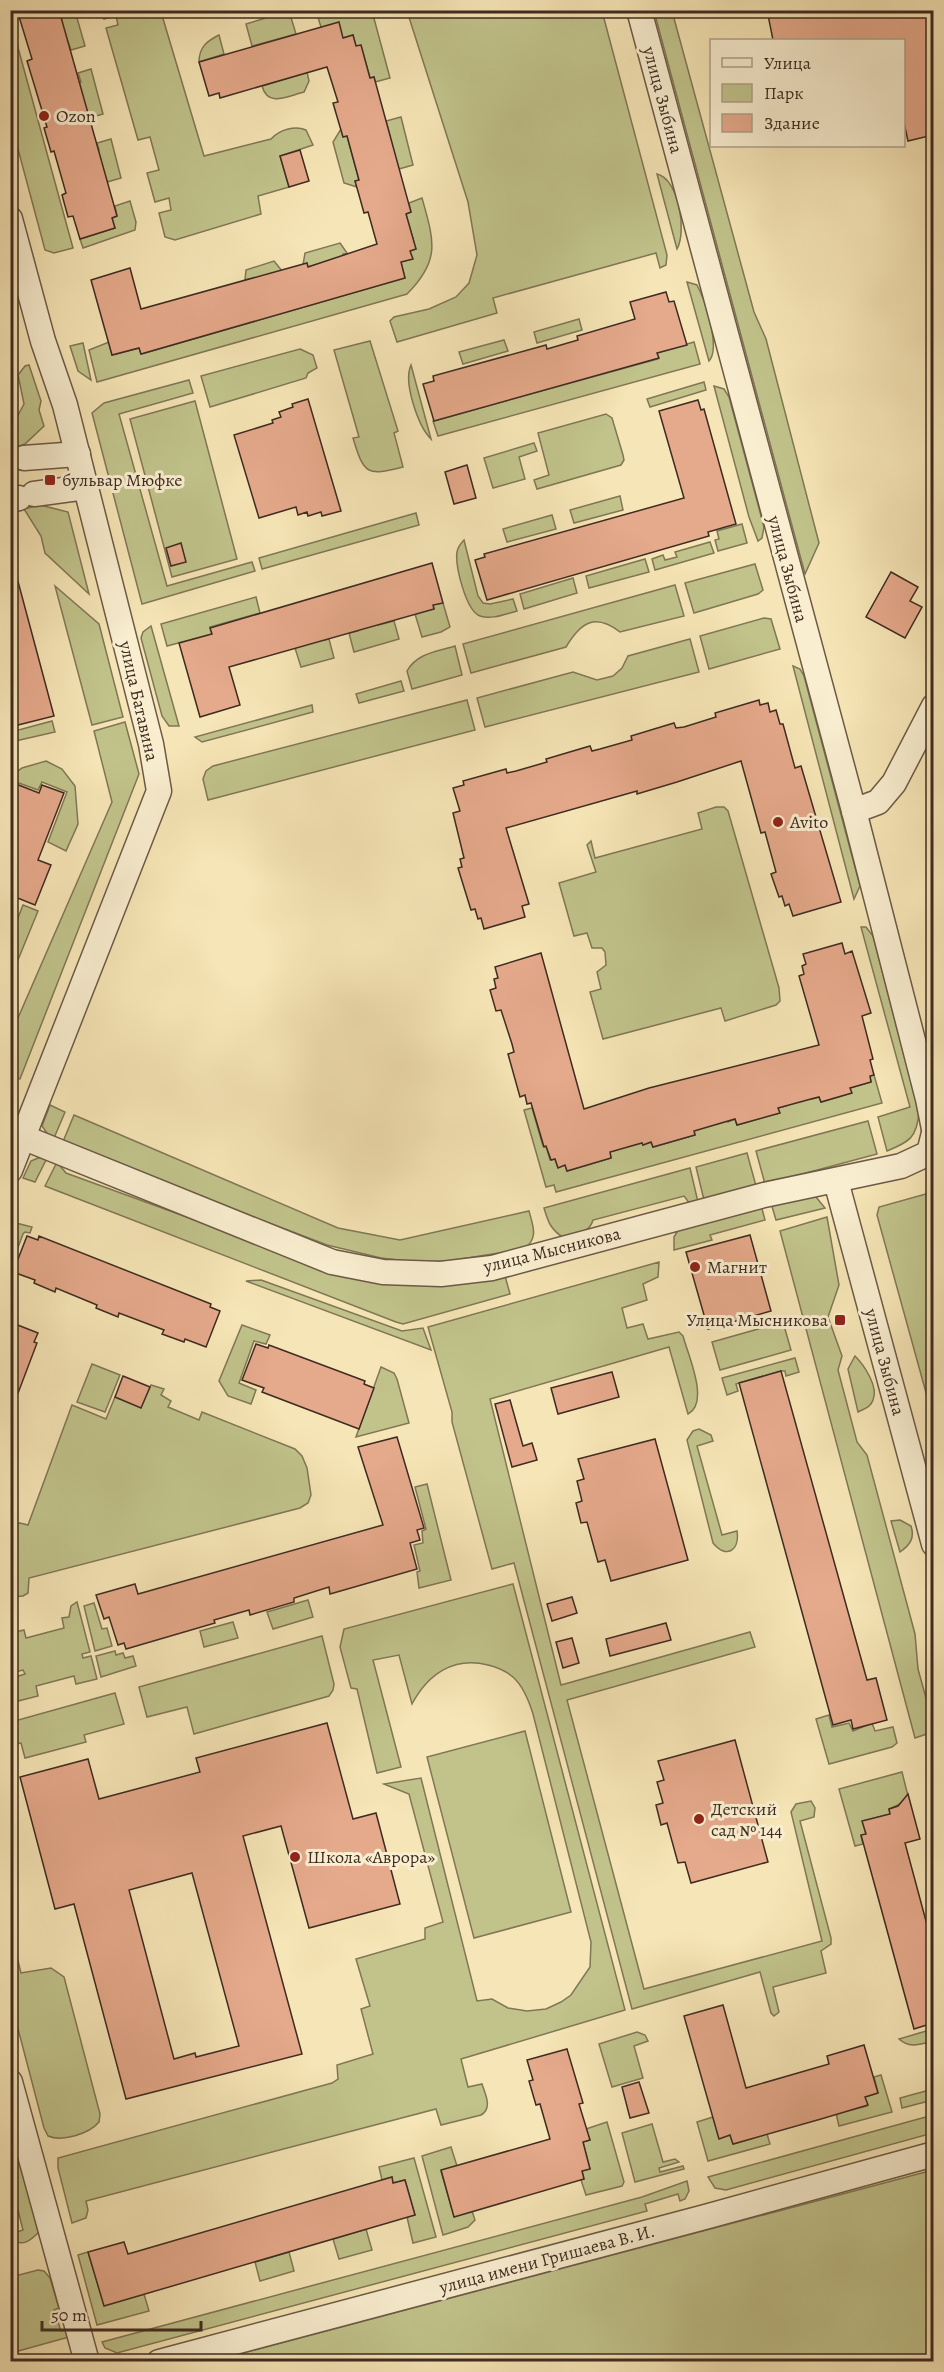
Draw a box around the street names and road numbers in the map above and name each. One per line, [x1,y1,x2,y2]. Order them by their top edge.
street label: улица Зыбина [637,43,689,157]
street label: улица Зыбина [762,512,814,626]
street label: улица Батавина [113,638,165,764]
street label: улица Мысникова [480,1221,624,1279]
street label: улица Зыбина [859,1305,911,1419]
street label: улица имени Гришаева В. И. [436,2219,657,2300]

